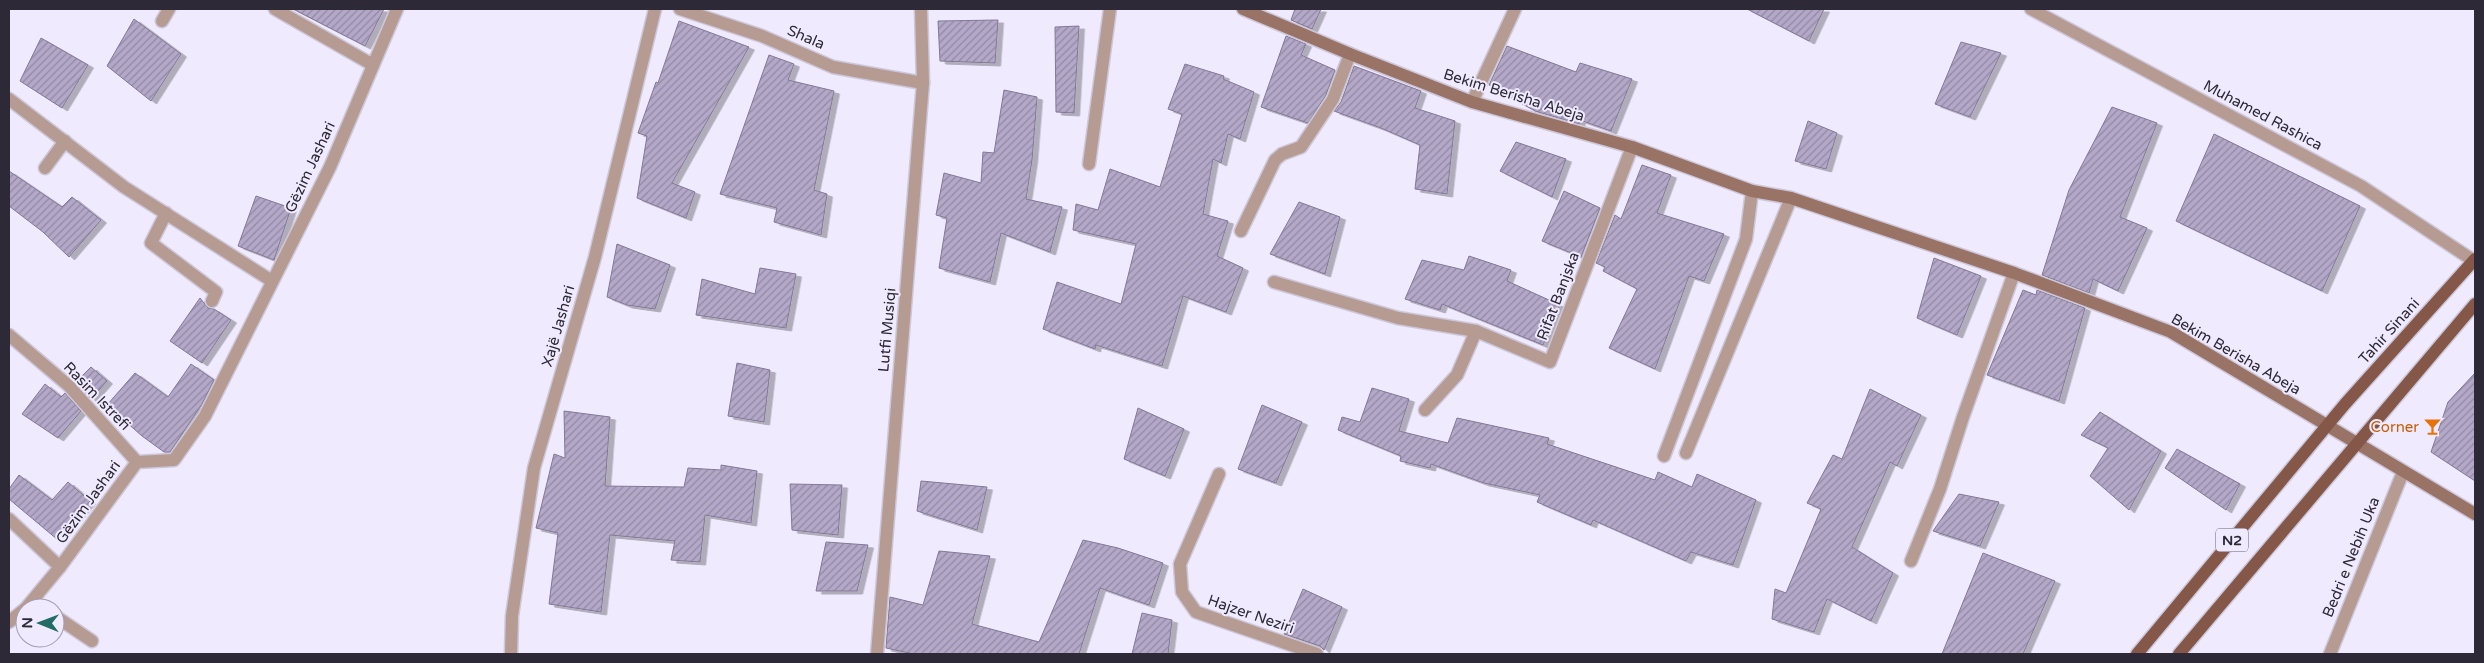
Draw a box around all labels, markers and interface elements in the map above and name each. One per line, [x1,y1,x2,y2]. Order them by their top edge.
street label: Shala [785,21,827,53]
street label: Bekim Berisha Abeja [1441,65,1587,125]
street label: Muhamed Rashica [2200,76,2326,154]
street label: Gëzim Jashari [281,119,339,215]
street label: Rifat Banjska [1533,249,1583,343]
street label: Xajë Jashari [538,283,578,369]
street label: Lutfi Musiqi [874,287,900,373]
street label: Tahir Sinani [2355,294,2423,368]
street label: Bekim Berisha Abeja [2168,310,2304,398]
street label: Rasim Istrefi [60,358,134,434]
bar icon: Corner [2423,417,2443,437]
place label: Corner [2371,418,2419,436]
street label: Gëzim Jashari [52,457,124,547]
street label: Bedri e Nebih Uka [2319,494,2383,620]
road number: N2 [2216,528,2248,552]
street label: Hajzer Neziri [1205,591,1297,637]
north arrow [15,598,65,648]
text: N [19,617,36,629]

